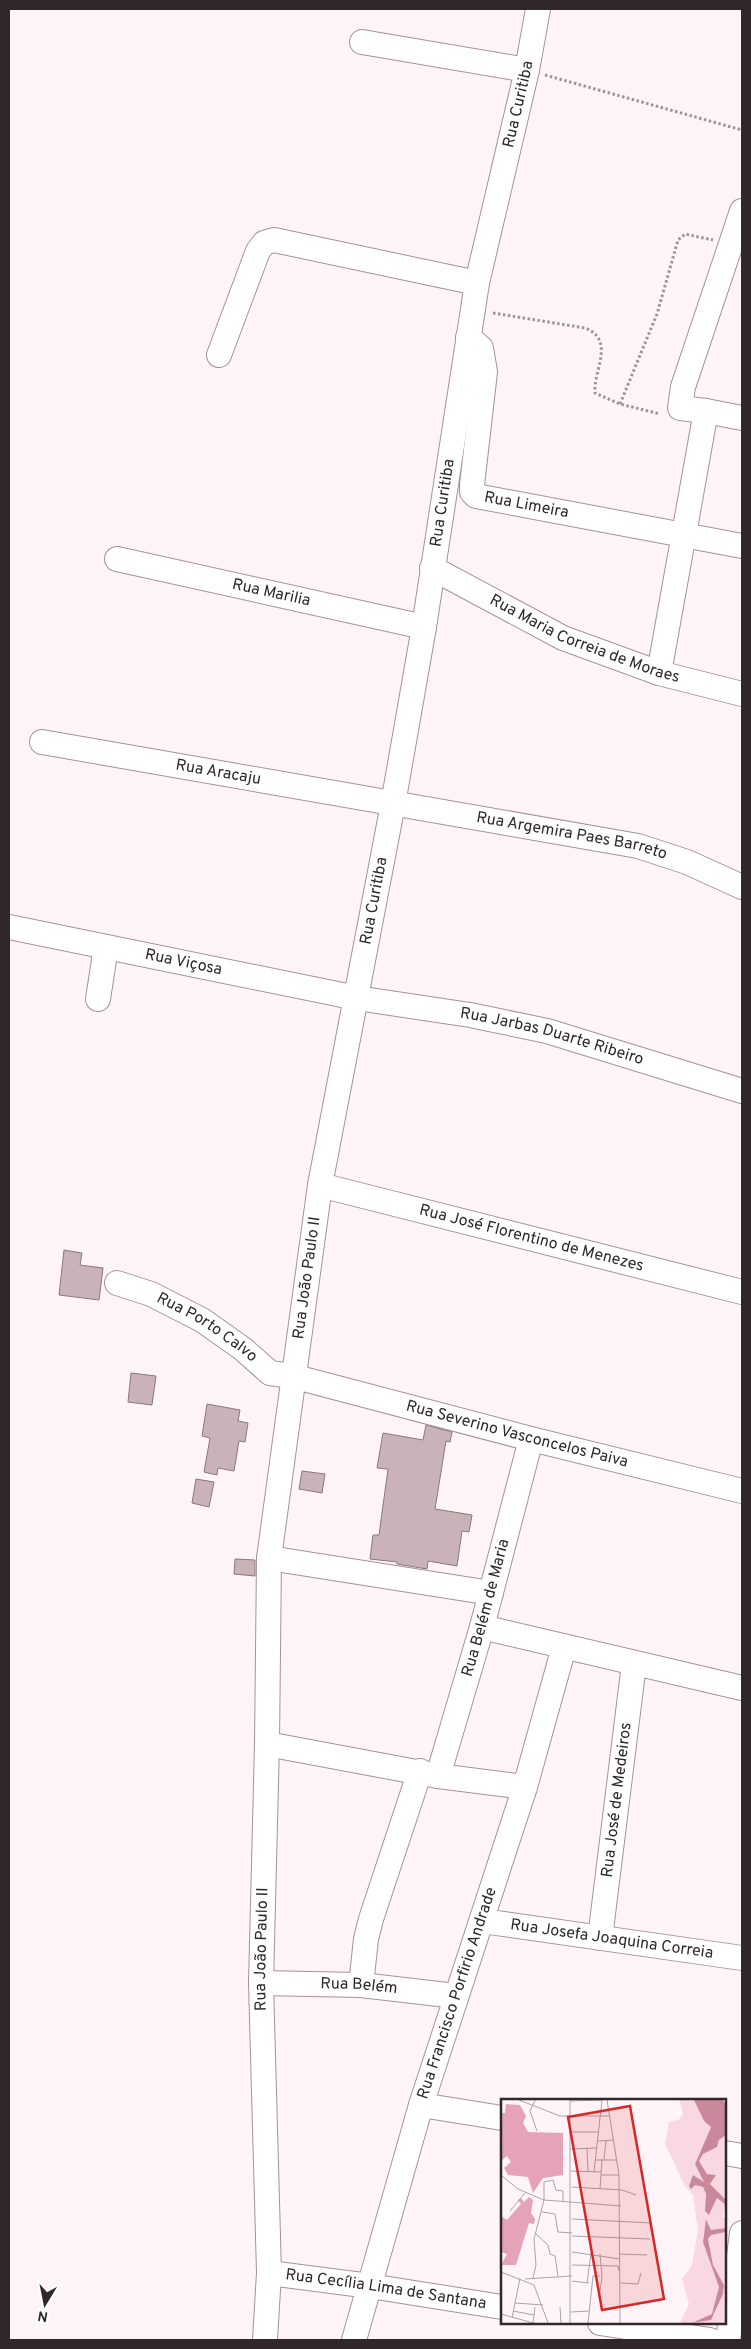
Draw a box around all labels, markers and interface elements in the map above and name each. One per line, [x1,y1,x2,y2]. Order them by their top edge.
street label: Rua Curitiba [499,59,538,150]
street label: Rua Curitiba [426,457,460,548]
street label: Rua Limeira [482,488,570,523]
street label: Rua Marilia [230,575,312,612]
street label: Rua Maria Correia de Moraes [486,591,682,688]
street label: Rua Aracaju [174,755,263,790]
street label: Rua Argemira Paes Barreto [475,808,670,865]
street label: Rua Curitiba [356,855,393,946]
street label: Rua Viçosa [143,945,224,980]
street label: Rua Jarbas Duarte Ribeiro [459,1004,646,1070]
street label: Rua José Florentino de Menezes [417,1201,646,1277]
street label: Rua João Paulo II [289,1215,326,1341]
street label: Rua Porto Calvo [153,1288,261,1367]
street label: Rua Severino Vasconcelos Paiva [404,1396,630,1473]
street label: Rua Belém de Maria [458,1537,515,1679]
street label: Rua José de Medeiros [598,1721,637,1879]
street label: Rua Francisco Porfirio Andrade [414,1885,502,2102]
street label: Rua João Paulo II [251,1887,273,2011]
street label: Rua Josefa Joaquina Correia [509,1915,714,1964]
street label: Rua Belém [320,1974,399,1999]
inset map [501,2099,726,2324]
street label: Rua Cecília Lima de Santana [284,2265,488,2314]
north arrow [20,2279,70,2329]
text: N [37,2306,49,2325]

